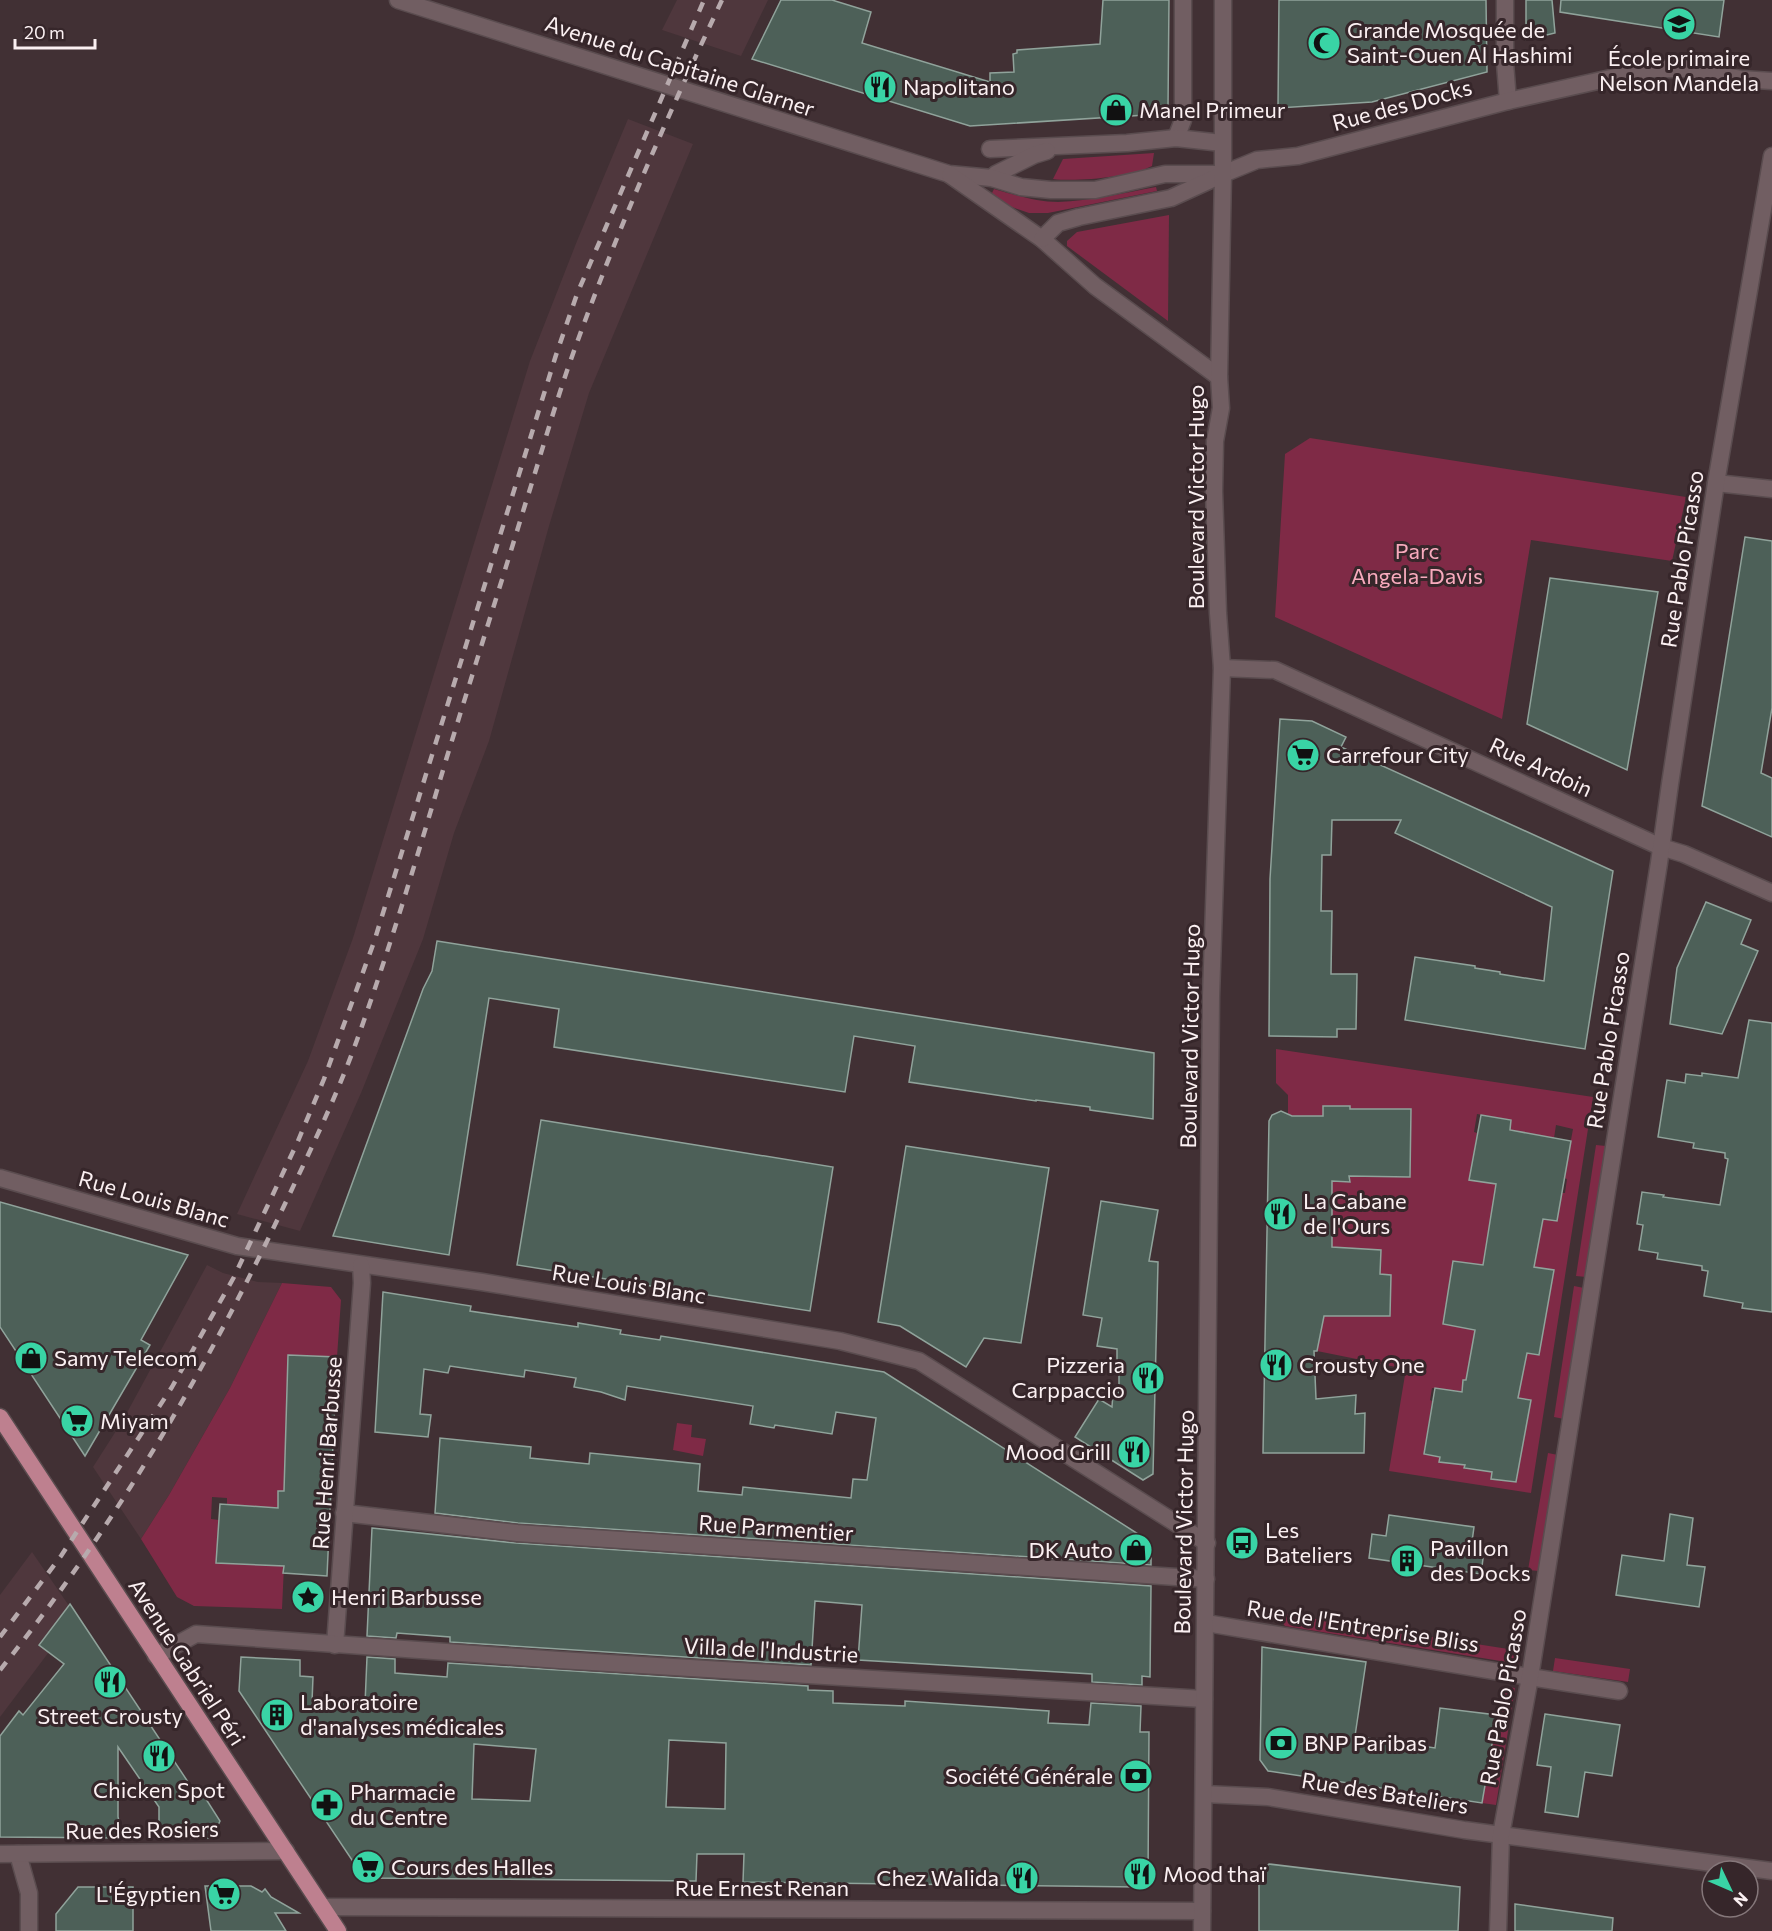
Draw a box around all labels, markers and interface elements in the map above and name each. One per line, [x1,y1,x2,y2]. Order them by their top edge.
school or university icon: École primaire Nelson Mandela [1661,6,1697,42]
street label: Avenue du Capitaine Glarner [542,9,818,122]
scale bar [15,12,94,50]
place label: Grande Mosquée de Saint-Ouen Al Hashimi [1347,16,1573,68]
text: 20 m [24,21,65,43]
mosque icon: Grande Mosquée de Saint-Ouen Al Hashimi [1306,25,1342,61]
place label: École primaire Nelson Mandela [1599,44,1759,96]
restaurant icon: Napolitano [862,69,898,105]
place label: Napolitano [903,73,1015,100]
street label: Rue des Docks [1329,73,1475,136]
shop icon: Manel Primeur [1098,92,1134,128]
place label: Manel Primeur [1139,96,1286,123]
street label: Boulevard Victor Hugo [1182,385,1209,609]
street label: Rue Pablo Picasso [1654,468,1709,649]
park label: Parc Angela-Davis [1351,537,1483,589]
street label: Rue Ardoin [1485,731,1597,802]
supermarket icon: Carrefour City [1285,737,1321,773]
place label: Carrefour City [1326,741,1469,768]
street label: Boulevard Victor Hugo [1174,923,1205,1149]
street label: Rue Pablo Picasso [1580,949,1635,1130]
street label: Rue Louis Blanc [76,1164,233,1233]
place label: La Cabane de l'Ours [1303,1187,1407,1239]
restaurant icon: La Cabane de l'Ours [1262,1196,1298,1232]
street label: Rue Louis Blanc [550,1258,708,1309]
shop icon: Samy Telecom [13,1340,49,1376]
place label: Samy Telecom [54,1344,197,1371]
restaurant icon: Crousty One [1258,1347,1294,1383]
place label: Pizzeria Carppaccio [1012,1351,1125,1403]
place label: Crousty One [1299,1351,1425,1378]
street label: Rue Henri Barbusse [306,1356,347,1550]
restaurant icon: Pizzeria Carppaccio [1130,1360,1166,1396]
supermarket icon: Miyam [59,1403,95,1439]
place label: Miyam [100,1407,169,1434]
street label: Boulevard Victor Hugo [1168,1409,1199,1635]
restaurant icon: Mood Grill [1116,1434,1152,1470]
place label: Mood Grill [1005,1438,1111,1465]
street label: Rue Parmentier [698,1509,855,1546]
place label: Les Bateliers [1265,1516,1352,1568]
bus stop icon: Les Bateliers [1224,1525,1260,1561]
shop icon: DK Auto [1118,1532,1154,1568]
place label: Pavillon des Docks [1430,1534,1531,1586]
place label: DK Auto [1029,1536,1113,1563]
building icon: Pavillon des Docks [1389,1543,1425,1579]
street label: Avenue Gabriel Péri [123,1573,251,1750]
place icon: Henri Barbusse [290,1579,326,1615]
place label: Henri Barbusse [331,1583,482,1610]
street label: Rue de l'Entreprise Bliss [1245,1594,1481,1657]
street label: Rue Pablo Picasso [1474,1606,1531,1787]
street label: Villa de l'Industrie [683,1631,859,1668]
restaurant icon: Street Crousty [92,1664,128,1700]
place label: Laboratoire d'analyses médicales [300,1688,504,1740]
building icon: Laboratoire d'analyses médicales [259,1697,295,1733]
place label: Street Crousty [37,1702,183,1729]
bank icon: BNP Paribas [1263,1725,1299,1761]
place label: BNP Paribas [1304,1729,1427,1756]
restaurant icon: Chicken Spot [141,1738,177,1774]
bank icon: Société Générale [1118,1758,1154,1794]
place label: Société Générale [945,1762,1113,1789]
street label: Rue des Bateliers [1300,1766,1471,1819]
place label: Chicken Spot [93,1776,225,1803]
place label: Pharmacie du Centre [350,1778,456,1830]
pharmacy icon: Pharmacie du Centre [309,1787,345,1823]
street label: Rue des Rosiers [65,1815,219,1844]
supermarket icon: Cours des Halles [350,1849,386,1885]
place label: Cours des Halles [391,1853,553,1880]
restaurant icon: Mood thaï [1122,1856,1158,1892]
north arrow [1700,1859,1760,1919]
restaurant icon: Chez Walida [1004,1860,1040,1896]
place label: Mood thaï [1163,1860,1266,1887]
place label: Chez Walida [876,1864,999,1891]
street label: Rue Ernest Renan [675,1874,849,1901]
supermarket icon: L'Égyptien [206,1876,242,1912]
place label: L'Égyptien [96,1880,201,1907]
text: N [1730,1889,1752,1911]

